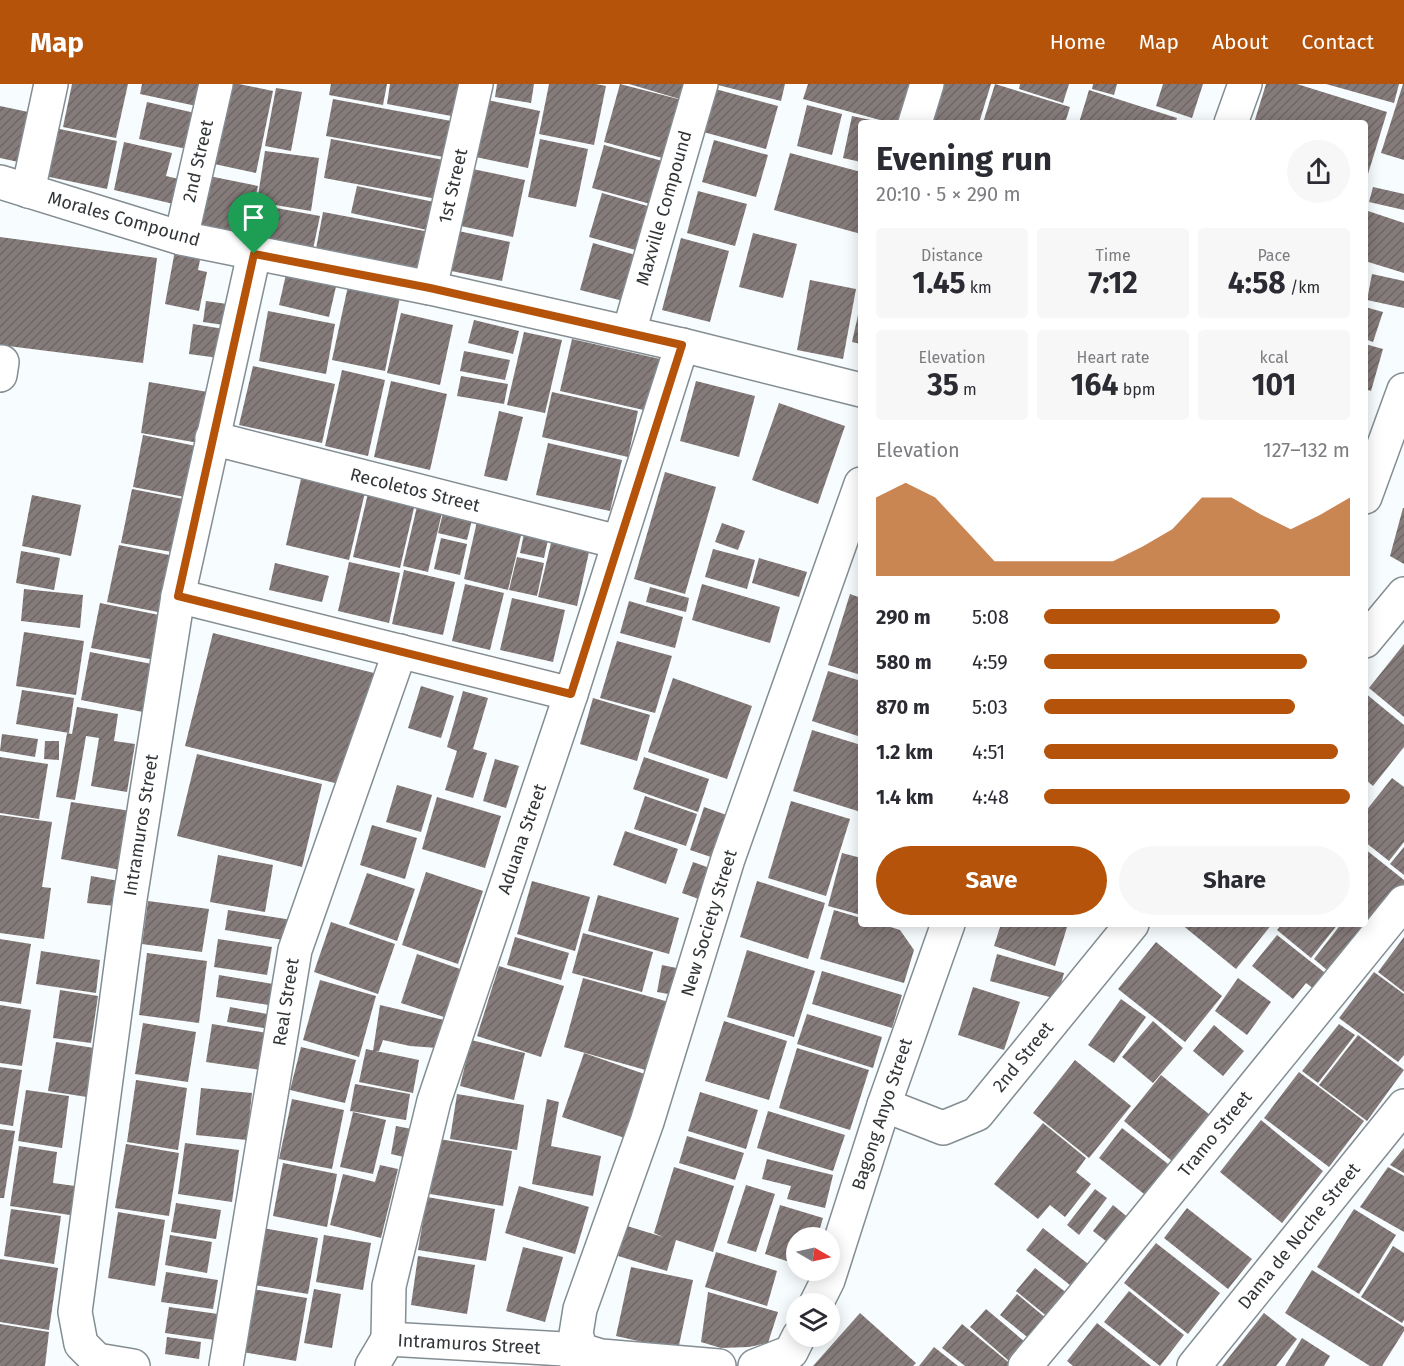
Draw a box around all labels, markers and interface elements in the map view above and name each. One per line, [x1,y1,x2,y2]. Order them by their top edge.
text: Map [30,26,84,59]
text: Home [1050,29,1106,55]
text: Map [1139,29,1179,55]
text: About [1212,29,1269,55]
text: Contact [1302,29,1374,55]
street label: 2nd Street [178,117,218,204]
street label: Maxville Compound [631,128,697,288]
text: Evening run [876,139,1052,179]
button: share [1287,140,1350,203]
street label: 1st Street [434,146,472,226]
text: 20:10 · 5 × 290 m [876,182,1021,206]
street label: Morales Compound [45,187,203,251]
pin [228,192,279,254]
icon: arrive [237,201,270,234]
text: Distance [921,246,983,265]
text: Time [1095,246,1131,265]
text: Pace [1257,246,1291,265]
text: 1.45 [912,265,966,301]
text: 7:12 [1088,265,1138,301]
text: 4:58 [1228,265,1286,301]
text: km [966,278,992,297]
text: /km [1286,278,1320,297]
text: Elevation [918,348,986,367]
text: Heart rate [1077,348,1149,367]
text: kcal [1260,348,1288,367]
text: 35 [927,367,959,403]
text: 164 [1071,367,1118,403]
text: 101 [1252,367,1296,403]
text: m [959,380,977,399]
text: bpm [1118,380,1155,399]
text: Elevation [876,438,960,462]
text: 127–132 m [1263,438,1350,462]
street label: Recoletos Street [348,463,483,517]
text: 290 m [876,605,931,629]
text: 5:08 [972,605,1009,629]
text: 580 m [876,650,932,674]
text: 4:59 [972,650,1008,674]
text: 870 m [876,695,930,719]
text: 5:03 [972,695,1008,719]
text: 1.2 km [876,740,933,764]
text: 4:51 [972,740,1005,764]
street label: Intramuros Street [119,752,163,897]
street label: Aduana Street [493,780,551,897]
text: 1.4 km [876,785,934,809]
text: 4:48 [972,785,1009,809]
street label: New Society Street [676,846,742,999]
button: Save [876,846,1107,915]
button: Share [1119,846,1350,915]
street label: Real Street [268,956,304,1048]
street label: 2nd Street [988,1017,1058,1096]
street label: Bagong Anyo Street [847,1035,917,1193]
street label: Tramo Street [1174,1086,1257,1181]
street label: Dama de Noche Street [1233,1158,1365,1314]
north arrow [786,1227,840,1281]
map controls [786,1227,840,1347]
button: layers [786,1293,840,1347]
street label: Intramuros Street [397,1329,542,1359]

